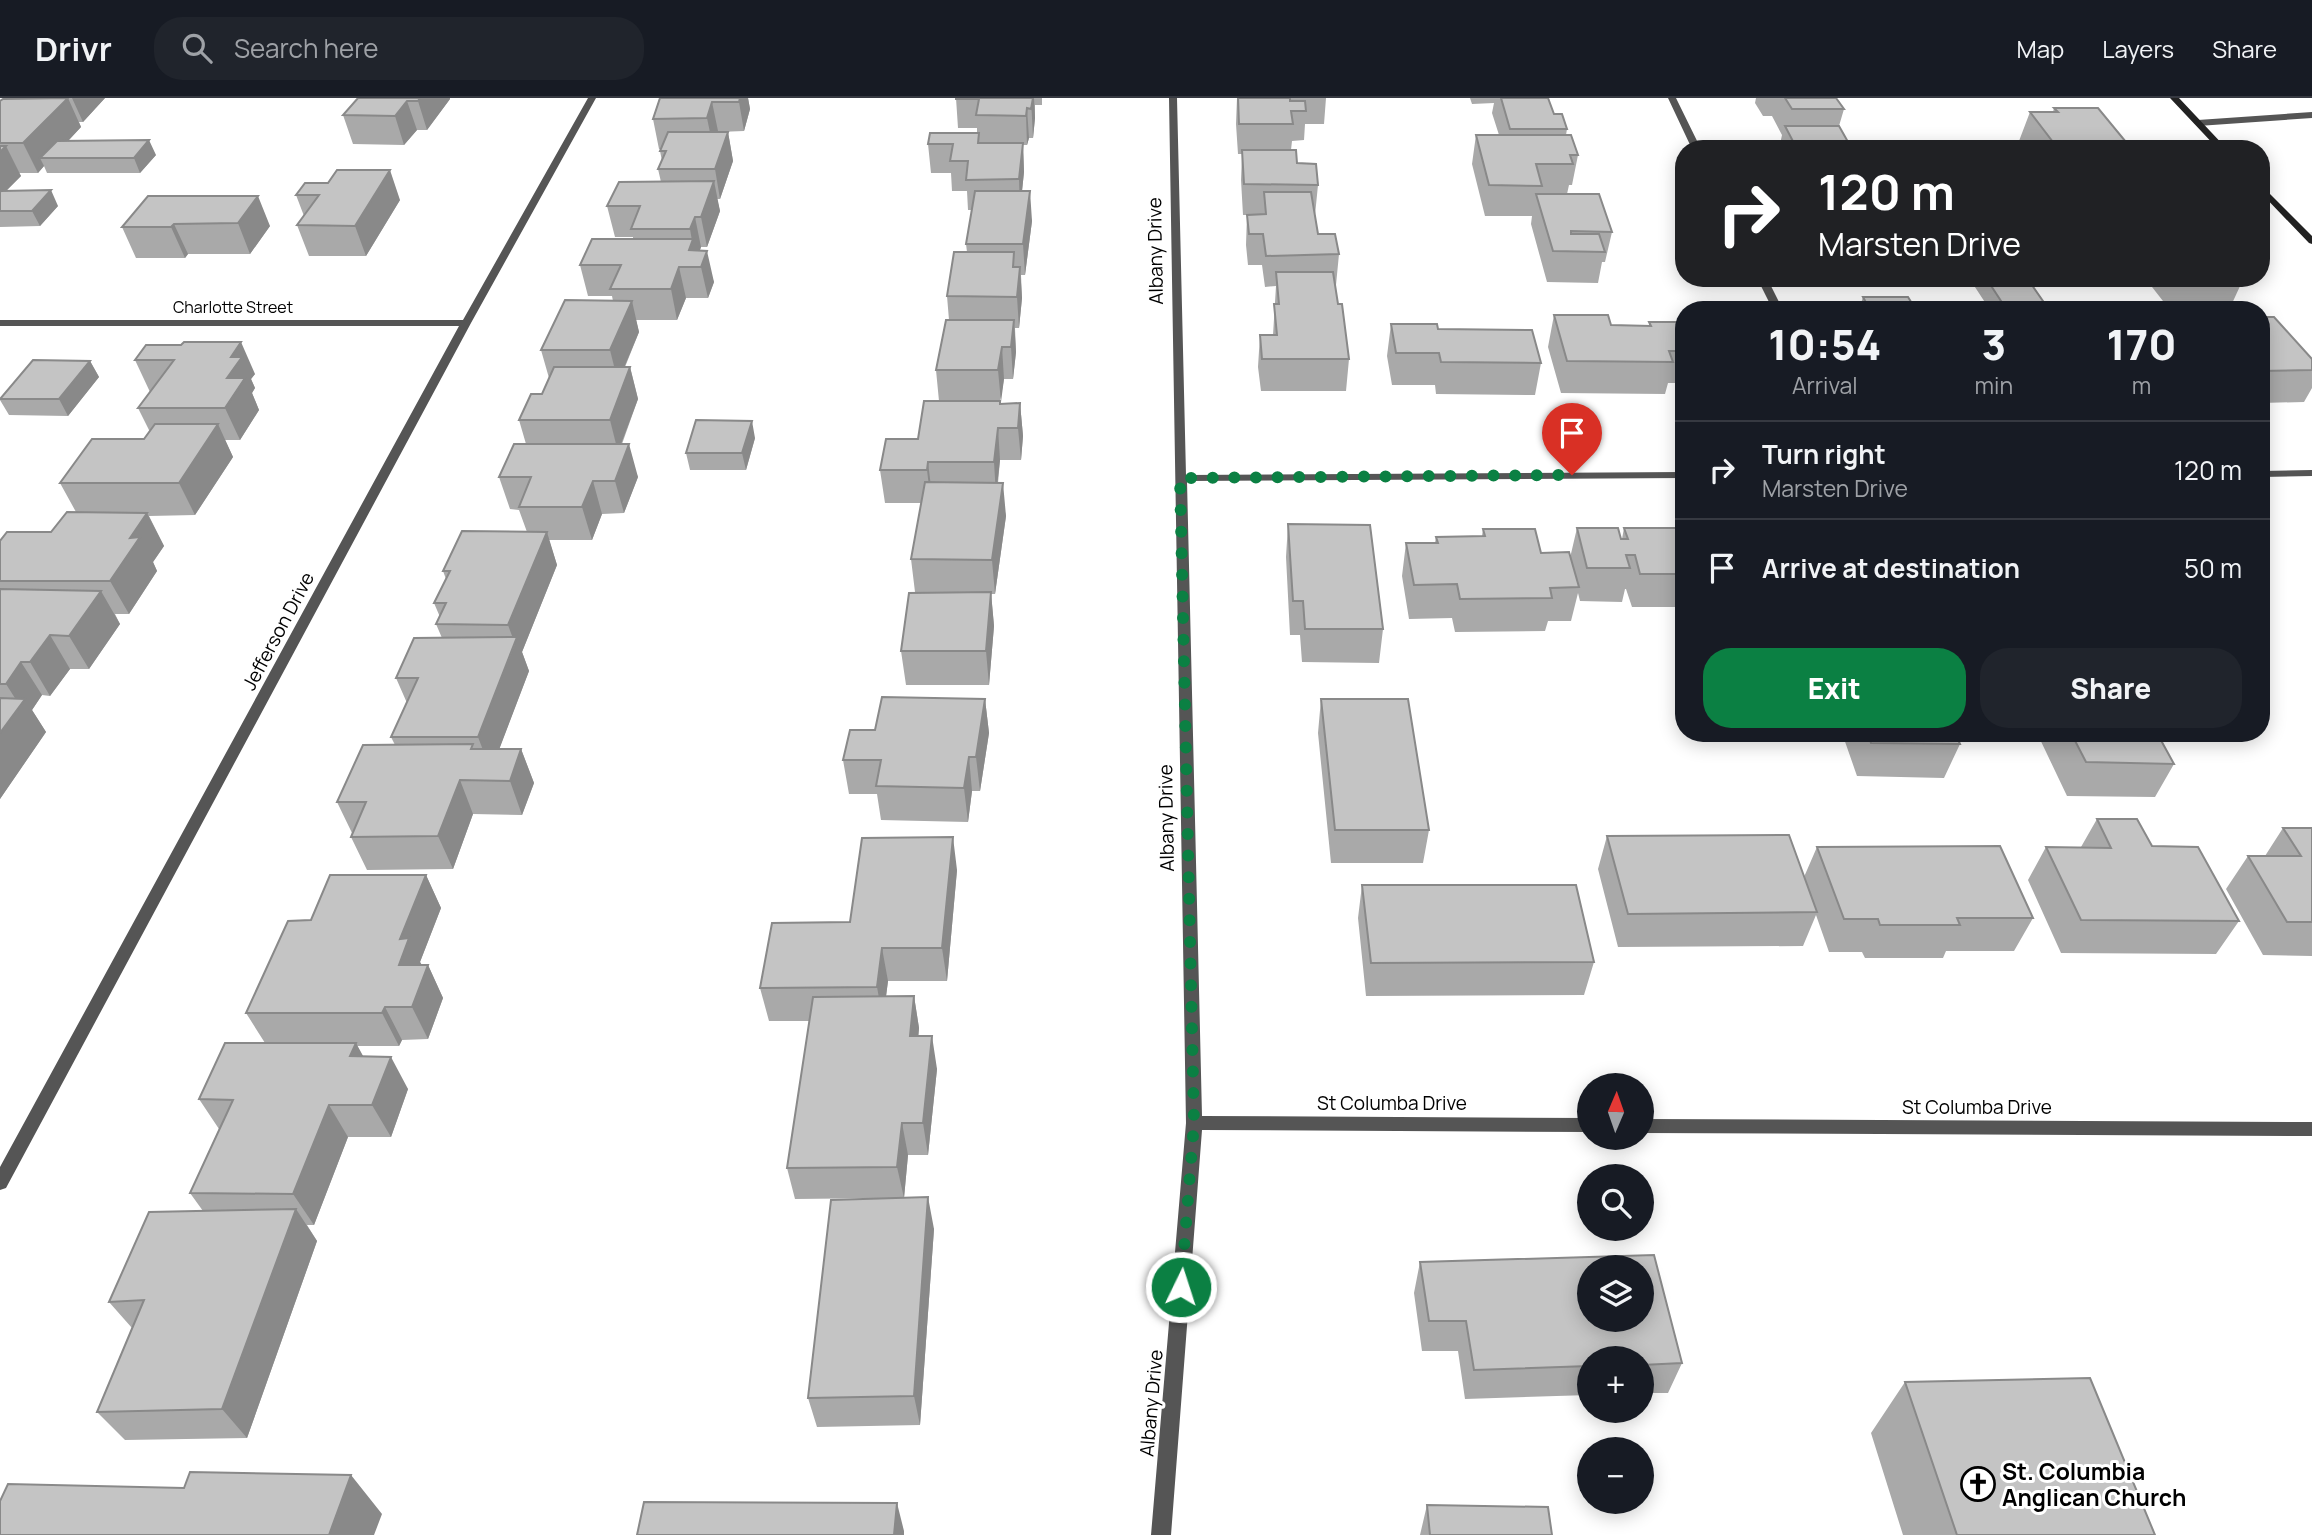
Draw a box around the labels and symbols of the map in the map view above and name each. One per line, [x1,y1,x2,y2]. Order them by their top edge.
street label: Albany Drive [1141,197,1169,305]
street label: Charlotte Street [173,296,293,318]
pin [1542,403,1602,475]
street label: Jefferson Drive [236,567,320,695]
street label: Albany Drive [1152,764,1180,872]
north arrow [1577,1073,1654,1150]
street label: St Columba Drive [1317,1090,1467,1116]
street label: St Columba Drive [1902,1094,2052,1120]
position arrow [1144,1250,1218,1324]
street label: Albany Drive [1133,1348,1169,1458]
place label: St. Columbia Anglican Church [2002,1455,2187,1513]
church icon: St. Columbia Anglican Church [1959,1465,1997,1503]

